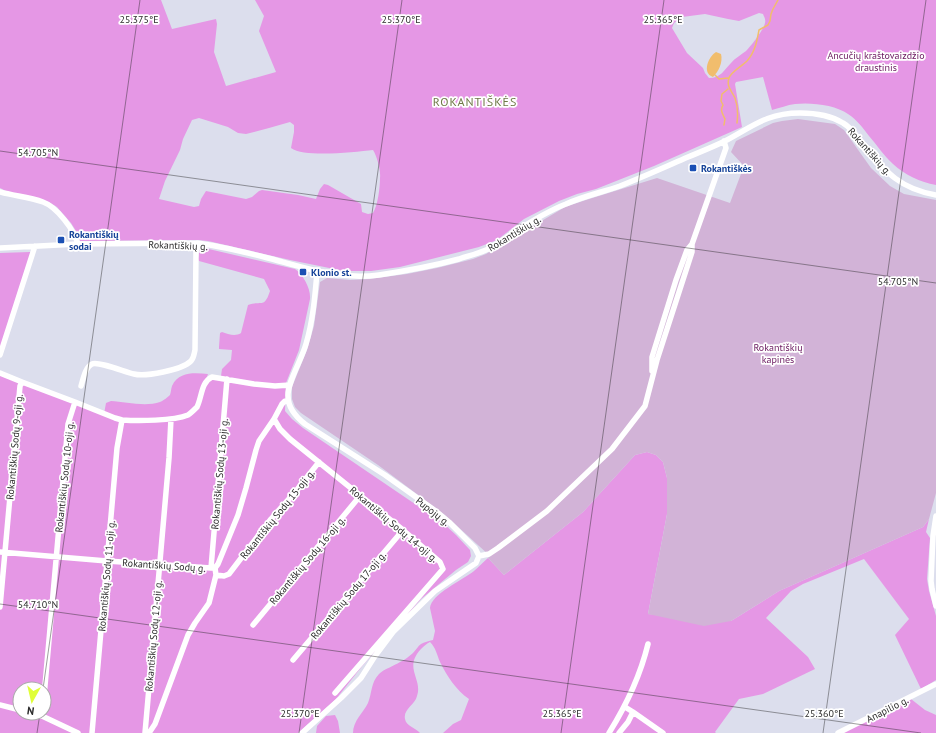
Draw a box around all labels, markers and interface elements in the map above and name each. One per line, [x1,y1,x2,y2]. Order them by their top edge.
text: 25.375°E [120,13,159,26]
text: 25.370°E [382,13,421,26]
text: 25.365°E [644,13,683,26]
park label: Ancučių kraštovaizdžio draustinis [827,49,925,74]
district label: ROKANTIŠKĖS [433,94,517,109]
street label: Rokantiškių g. [845,125,894,178]
text: 54.705°N [18,146,58,159]
place label: Rokantiškės [701,162,752,175]
marker: Rokantiškės [688,163,698,173]
street label: Rokantiškių g. [485,213,543,254]
place label: Rokantiškių sodai [69,228,119,253]
marker: Rokantiškių sodai [56,235,66,245]
street label: Rokantiškių g. [148,238,208,253]
place label: Klonio st. [311,266,352,279]
marker: Klonio st. [298,267,308,277]
text: 54.705°N [878,275,918,288]
park label: Rokantiškių kapinės [753,341,803,366]
street label: Rokantiškių Sodų 9-oji g. [3,394,26,500]
street label: Rokantiškių Sodų 13-oji g. [208,418,231,530]
street label: Rokantiškių Sodų 10-oji g. [52,421,77,533]
street label: Rokantiškių Sodų 15-oji g. [237,467,317,562]
street label: Rokantiškių Sodų 14-oji g. [347,484,441,565]
street label: Pupojų g. [413,494,452,529]
street label: Rokantiškių Sodų 16-oji g. [267,513,348,607]
street label: Rokantiškių Sodų 11-oji g. [95,520,118,632]
street label: Rokantiškių Sodų 17-oji g. [308,549,389,642]
street label: Rokantiškių Sodų g. [122,556,206,575]
street label: Rokantiškių Sodų 12-oji g. [142,580,165,692]
text: 54.710°N [18,598,58,611]
north arrow [12,681,52,721]
street label: Anapilio g. [864,693,910,726]
text: N [26,703,35,718]
text: 25.370°E [281,707,320,720]
text: 25.365°E [543,707,582,720]
text: 25.360°E [805,707,844,720]

